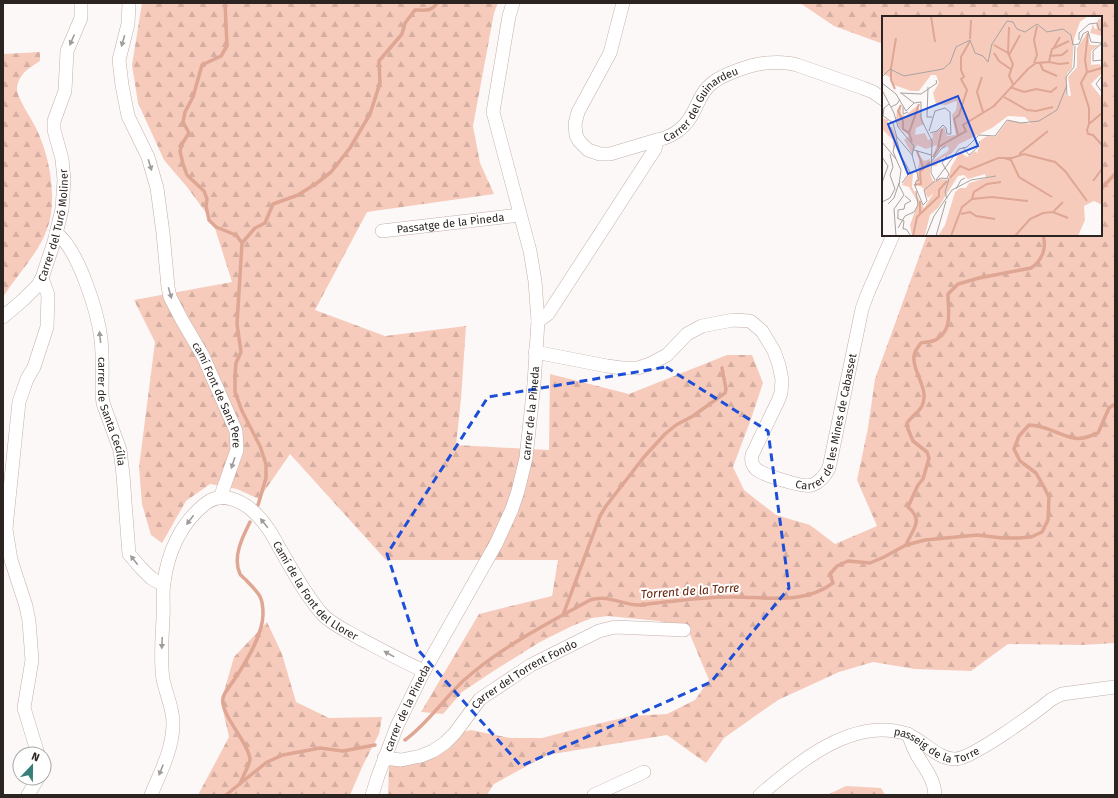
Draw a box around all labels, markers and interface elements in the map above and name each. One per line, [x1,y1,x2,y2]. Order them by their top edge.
inset map [882,16,1102,236]
one-way arrow [69,35,75,46]
one-way arrow [120,36,126,48]
street label: Carrer del Guinardeu [662,65,740,145]
one-way arrow [147,160,153,172]
street label: Carrer del Turó Moliner [35,168,71,284]
street label: Passatge de la Pineda [396,211,505,236]
one-way arrow [167,287,173,300]
one-way arrow [97,331,104,343]
street label: camí Font de Sant Pere [189,340,243,448]
street label: Carrer de les Mines de Cabasset [794,352,860,493]
street label: carrer de Santa Cecília [95,357,128,467]
street label: carrer de la Pineda [520,366,542,461]
one-way arrow [230,457,236,469]
one-way arrow [185,514,194,525]
one-way arrow [259,518,268,529]
street label: Camí de la Font del Llorer [270,539,361,643]
one-way arrow [130,555,138,565]
water label: Torrent de la Torre [640,581,740,601]
one-way arrow [159,637,165,650]
street label: Carrer del Torrent Fondo [469,637,579,711]
one-way arrow [383,650,395,657]
street label: carrer de la Pineda [382,662,433,753]
street label: passeig de la Torre [893,725,982,766]
north arrow [12,746,52,786]
text: N [30,750,41,765]
one-way arrow [158,764,164,776]

